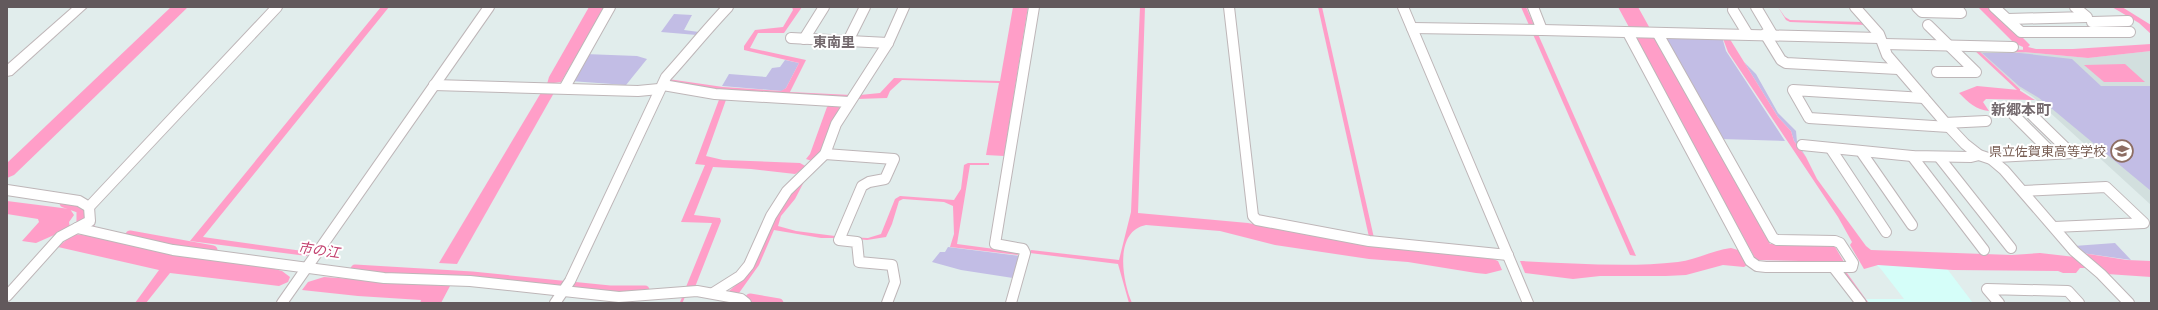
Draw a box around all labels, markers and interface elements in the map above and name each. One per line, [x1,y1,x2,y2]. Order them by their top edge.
district label: 東南里 [813,34,855,50]
district label: 新郷本町 [1991,101,2051,119]
school or university icon: 県立佐賀東高等学校 [2109,138,2135,164]
place label: 県立佐賀東高等学校 [1989,144,2106,159]
water label: 市の江 [297,239,343,261]

